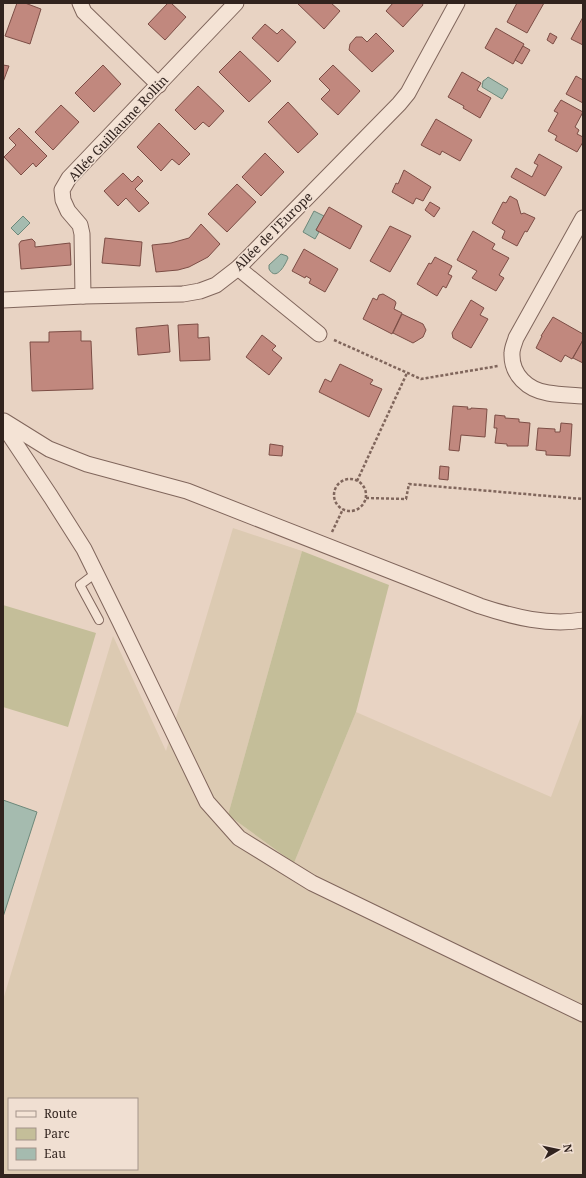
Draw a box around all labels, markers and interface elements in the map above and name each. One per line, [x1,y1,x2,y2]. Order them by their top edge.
street label: Allée Guillaume Rollin [64,71,172,185]
street label: Allée de l'Europe [230,188,316,274]
legend [8,1098,138,1170]
text: Route [44,1105,77,1122]
text: Parc [44,1125,70,1142]
north arrow [538,1130,578,1170]
text: N [560,1143,577,1154]
text: Eau [44,1145,66,1162]

